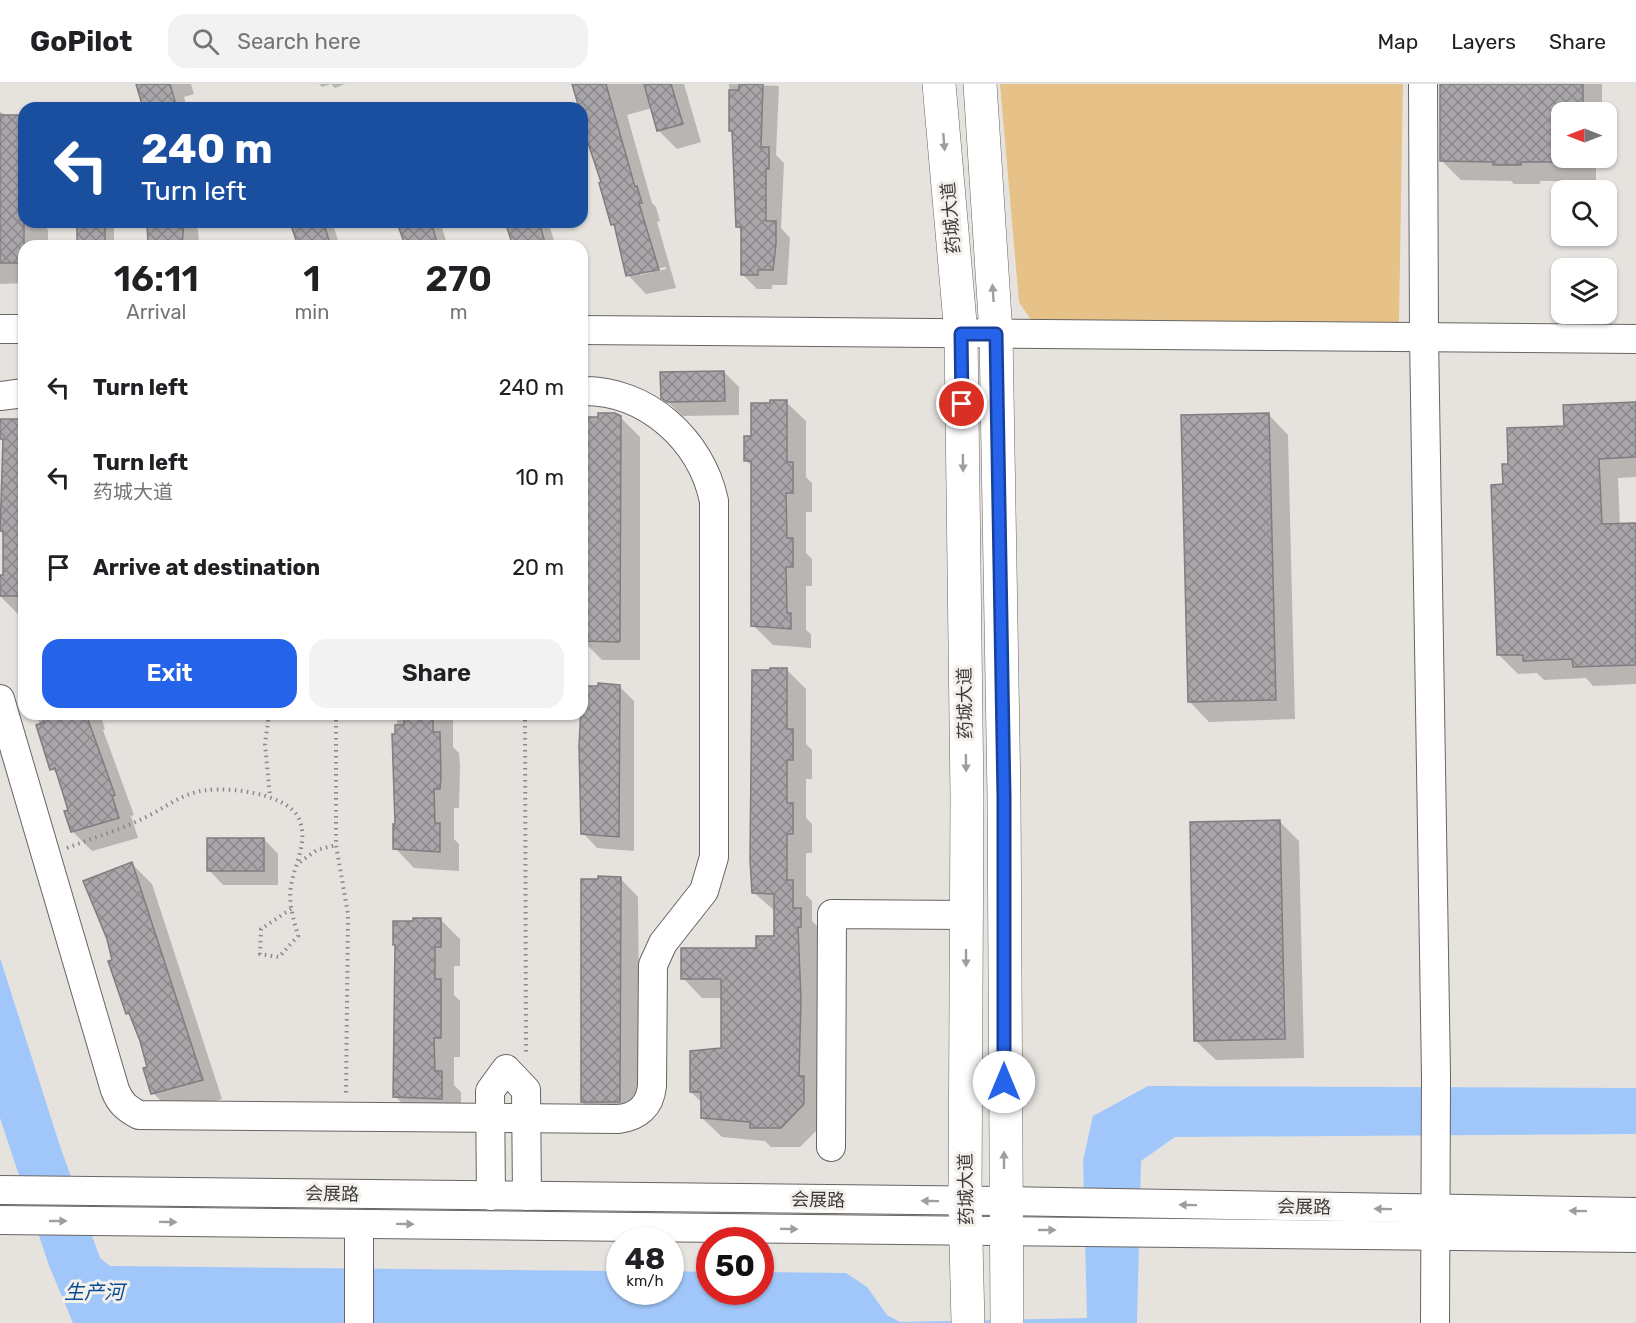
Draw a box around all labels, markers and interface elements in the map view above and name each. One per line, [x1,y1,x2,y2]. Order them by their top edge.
search box [168,14,588,68]
text: GoPilot [30,25,132,58]
icon: search [189,25,222,58]
text: Search here [237,28,361,55]
text: Map [1377,29,1418,54]
text: Layers [1451,29,1516,54]
text: Share [1549,29,1606,54]
north arrow [1551,102,1617,168]
map controls [1551,102,1617,324]
text: 240 m [141,124,273,174]
icon: left [42,126,120,204]
one-way arrow [939,133,949,152]
text: Turn left [141,175,246,207]
button: search [1551,180,1617,246]
street label: 药城大道 [937,181,965,255]
text: 16:11 [114,257,199,300]
text: 1 [303,257,321,300]
text: 270 [425,257,492,300]
button: layers [1551,258,1617,324]
one-way arrow [989,283,998,302]
text: Arrival [126,300,186,324]
text: min [295,300,329,324]
text: m [450,300,468,324]
icon: left [42,371,75,404]
text: Turn left [93,374,188,401]
text: 240 m [499,374,564,401]
pin [936,378,987,429]
icon: arrive [945,387,978,420]
text: Turn left [93,449,188,476]
one-way arrow [958,453,968,472]
icon: left [42,461,75,494]
text: 10 m [516,464,564,491]
text: 药城大道 [93,480,173,504]
icon: arrive [42,551,75,584]
text: Arrive at destination [93,554,320,581]
text: 20 m [512,554,564,581]
button: Exit [42,639,297,708]
button: Share [309,639,564,708]
street label: 药城大道 [953,667,977,739]
one-way arrow [961,753,971,772]
one-way arrow [961,948,971,967]
position arrow [972,1050,1036,1114]
one-way arrow [999,1150,1009,1169]
street label: 药城大道 [954,1153,978,1225]
street label: 会展路 [305,1183,359,1205]
street label: 会展路 [791,1189,845,1211]
one-way arrow [920,1196,939,1206]
street label: 会展路 [1277,1196,1331,1218]
one-way arrow [1178,1200,1197,1209]
one-way arrow [1373,1204,1392,1213]
one-way arrow [1568,1206,1587,1216]
one-way arrow [48,1216,67,1226]
one-way arrow [158,1217,177,1227]
one-way arrow [395,1219,414,1229]
one-way arrow [779,1224,798,1234]
one-way arrow [1037,1225,1056,1235]
speed limit sign: 50 [696,1227,774,1305]
text: 48 [625,1241,665,1277]
text: km/h [626,1272,664,1290]
water label: 生产河 [64,1280,128,1304]

